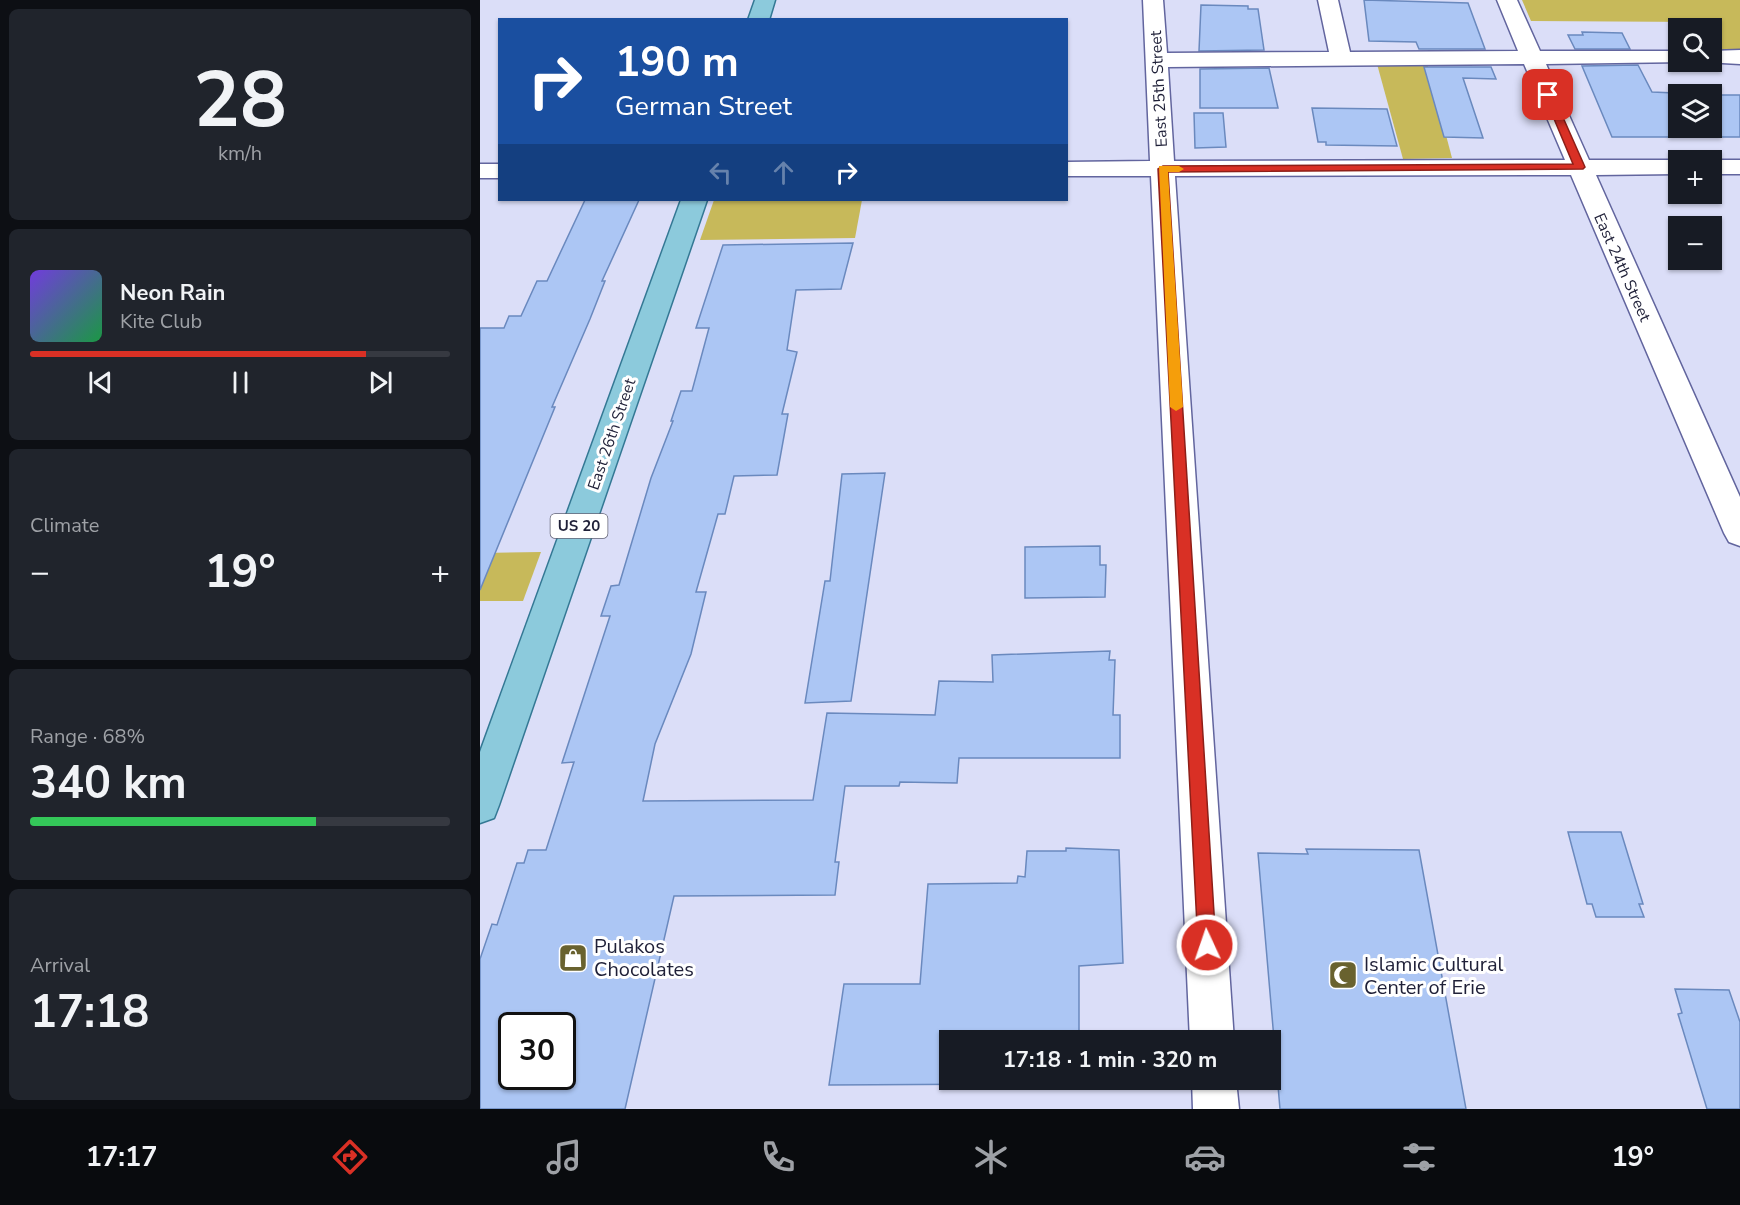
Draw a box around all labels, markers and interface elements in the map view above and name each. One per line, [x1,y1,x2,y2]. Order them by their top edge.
map controls [1668,18,1722,270]
button: search [1668,18,1722,72]
street label: East 25th Street [1145,30,1173,148]
text: 190 m [615,34,739,91]
icon: right [516,42,594,120]
text: 28 [193,47,287,154]
pin [1522,69,1573,120]
icon: arrive [1531,78,1564,111]
button: layers [1668,84,1722,138]
text: German Street [615,88,792,125]
text: km/h [218,140,262,167]
button: + [1668,150,1722,204]
icon: left [704,156,737,189]
icon: ahead [767,156,800,189]
icon: right [830,156,863,189]
street label: East 24th Street [1588,210,1656,326]
button: − [1668,216,1722,270]
text: Neon Rain [120,278,225,308]
text: Kite Club [120,308,202,335]
icon: previous [84,366,117,399]
icon: pause [224,366,257,399]
icon: next [364,366,397,399]
street label: East 26th Street [583,375,641,493]
text: Climate [30,512,99,539]
road number: US 20 [550,514,608,538]
text: 19° [204,542,276,603]
text: − [30,550,50,595]
text: + [430,550,450,595]
text: Range · 68% [30,723,145,750]
text: 340 km [30,753,187,814]
position arrow [1175,913,1239,977]
place label: Pulakos Chocolates [594,933,694,983]
shop icon: Pulakos Chocolates [557,942,589,974]
place label: Islamic Cultural Center of Erie [1364,951,1503,1001]
text: Arrival [30,952,90,979]
mosque icon: Islamic Cultural Center of Erie [1327,959,1359,991]
text: 17:18 [30,982,149,1043]
speed limit sign: 30 [498,1012,576,1090]
text: 17:18 · 1 min · 320 m [1003,1045,1217,1075]
icon: directions [329,1136,371,1178]
icon: music [543,1136,585,1178]
icon: phone [757,1136,799,1178]
icon: climate [970,1136,1012,1178]
icon: car [1184,1136,1226,1178]
icon: filters [1398,1136,1440,1178]
text: 17:17 [86,1139,157,1176]
text: 19° [1611,1139,1654,1176]

